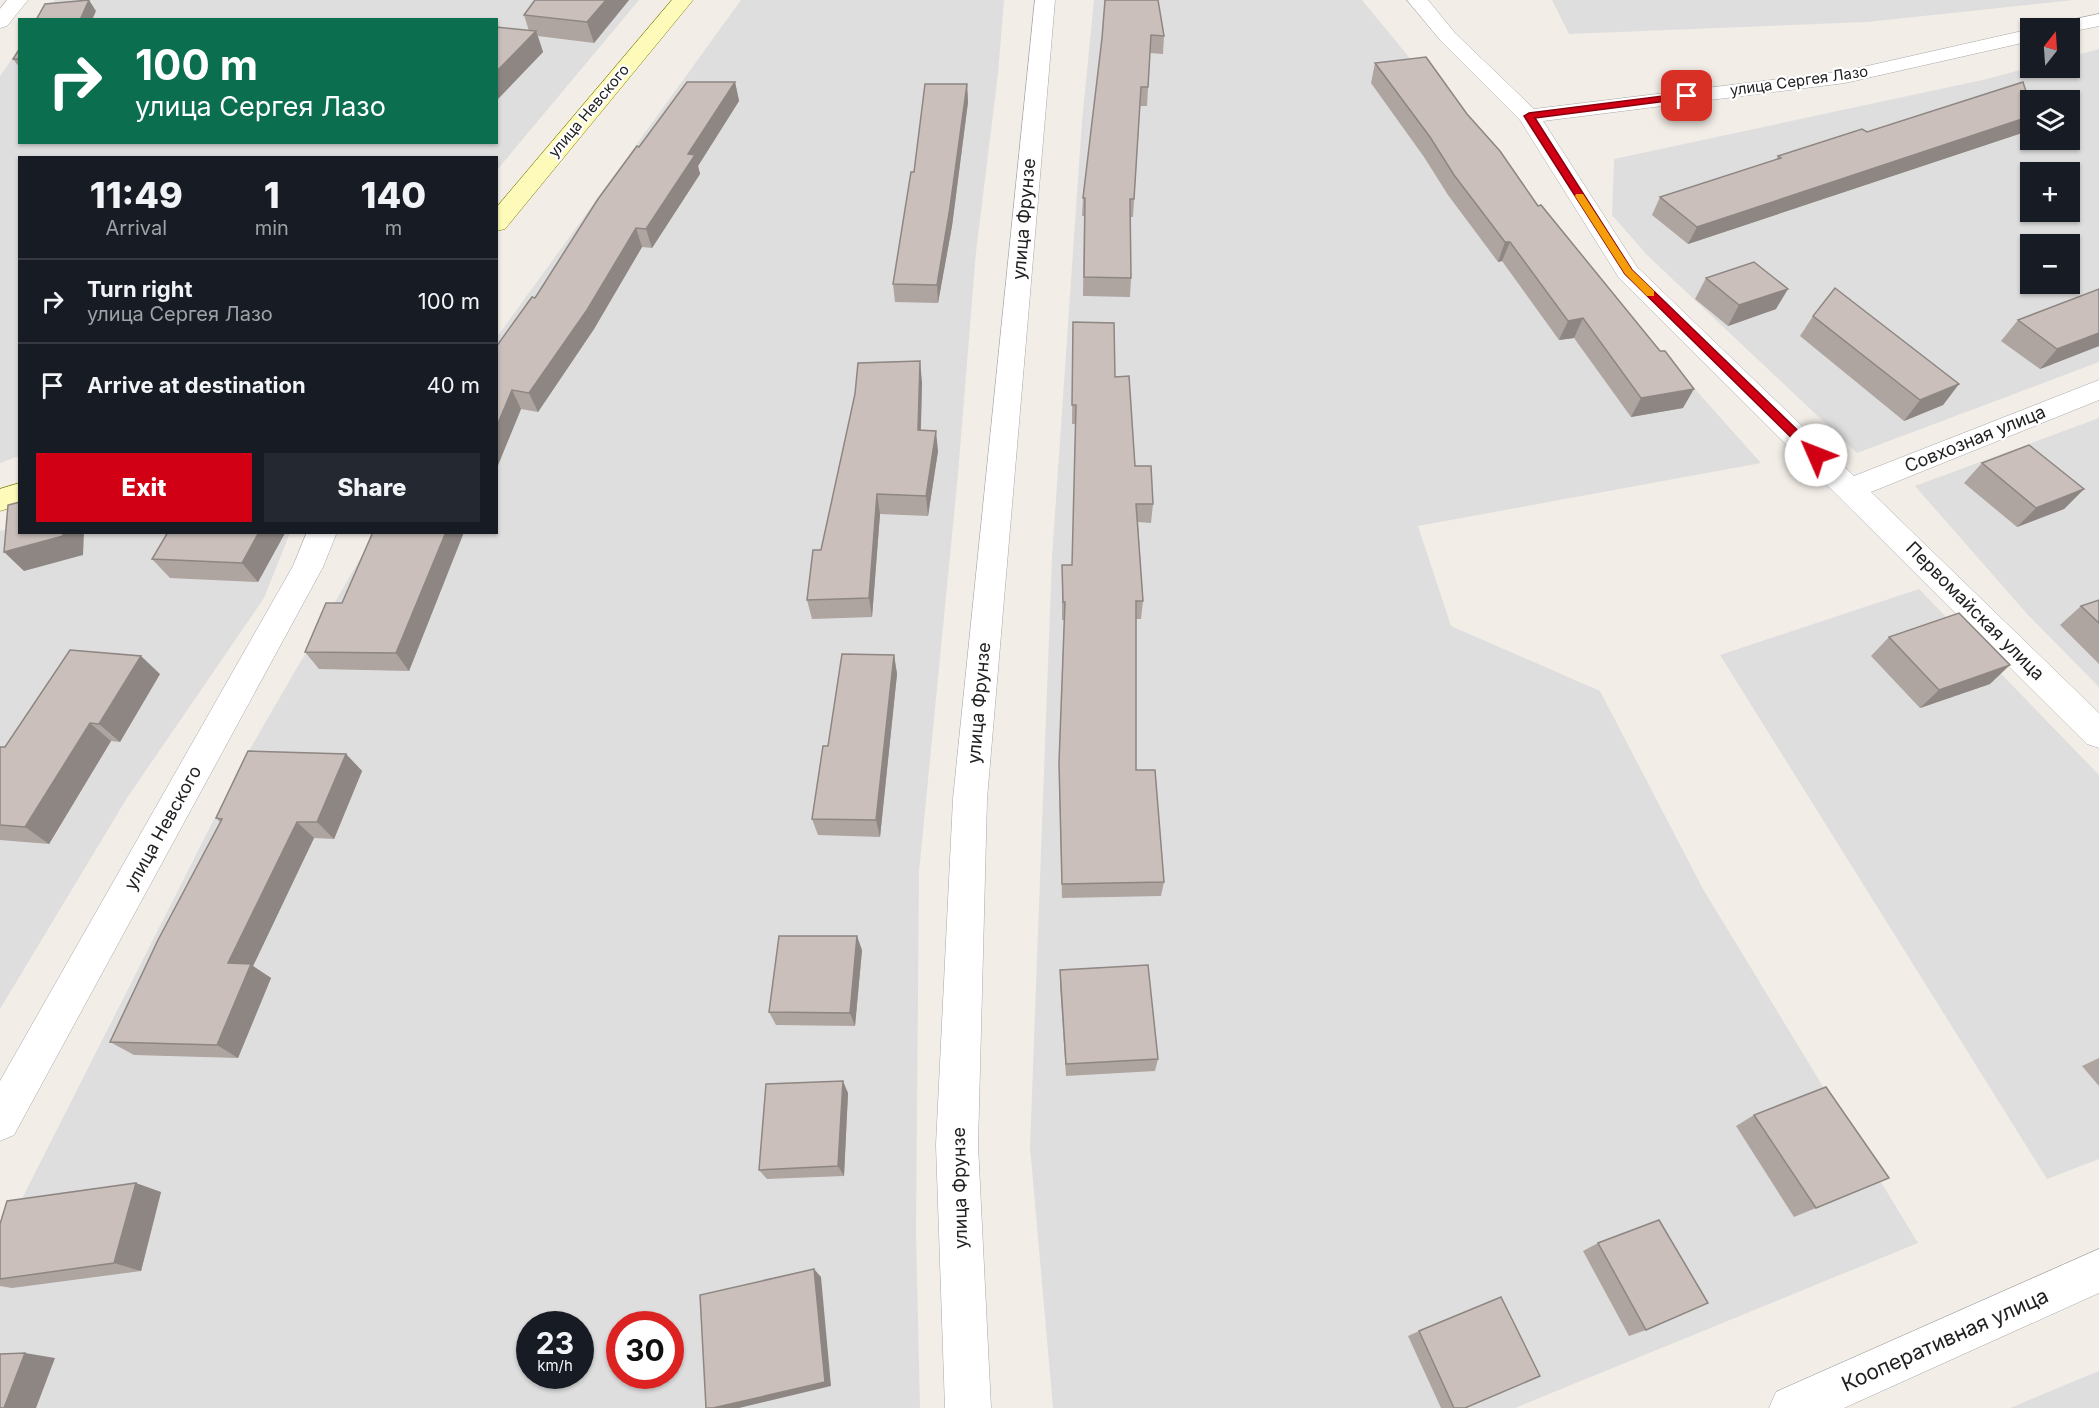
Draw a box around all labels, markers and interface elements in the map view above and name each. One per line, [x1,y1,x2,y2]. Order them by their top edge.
north arrow [2020,18,2080,78]
map controls [2020,18,2080,294]
text: 100 m [135,39,258,90]
icon: right [36,42,114,120]
street label: улица Невского [544,60,633,161]
street label: улица Сергея Лазо [1729,61,1869,100]
pin [1661,70,1712,121]
icon: arrive [1670,79,1703,112]
text: улица Сергея Лазо [135,90,386,123]
button: layers [2020,90,2080,150]
street label: улица Фрунзе [1008,157,1039,281]
button: + [2020,162,2080,222]
text: 11:49 [90,173,183,217]
text: 1 [264,173,280,217]
text: 140 [361,173,426,217]
text: Arrival [106,216,167,240]
text: min [255,216,289,240]
text: m [385,216,402,240]
button: − [2020,234,2080,294]
text: Turn right [87,276,193,302]
icon: right [36,285,69,318]
text: 100 m [418,288,480,314]
text: улица Сергея Лазо [87,302,273,326]
icon: arrive [36,369,69,402]
text: Arrive at destination [87,372,306,398]
text: 40 m [426,372,480,398]
street label: Совхозная улица [1901,401,2048,476]
position arrow [1784,423,1848,487]
button: Exit [36,453,252,522]
button: Share [264,453,480,522]
street label: Первомайская улица [1902,537,2049,684]
street label: улица Фрунзе [963,641,994,765]
street label: улица Невского [120,762,205,894]
street label: улица Фрунзе [948,1127,971,1249]
street label: Кооперативная улица [1838,1283,2052,1396]
speed limit sign: 30 [606,1311,684,1389]
text: 23 [536,1325,574,1361]
text: km/h [537,1356,573,1375]

